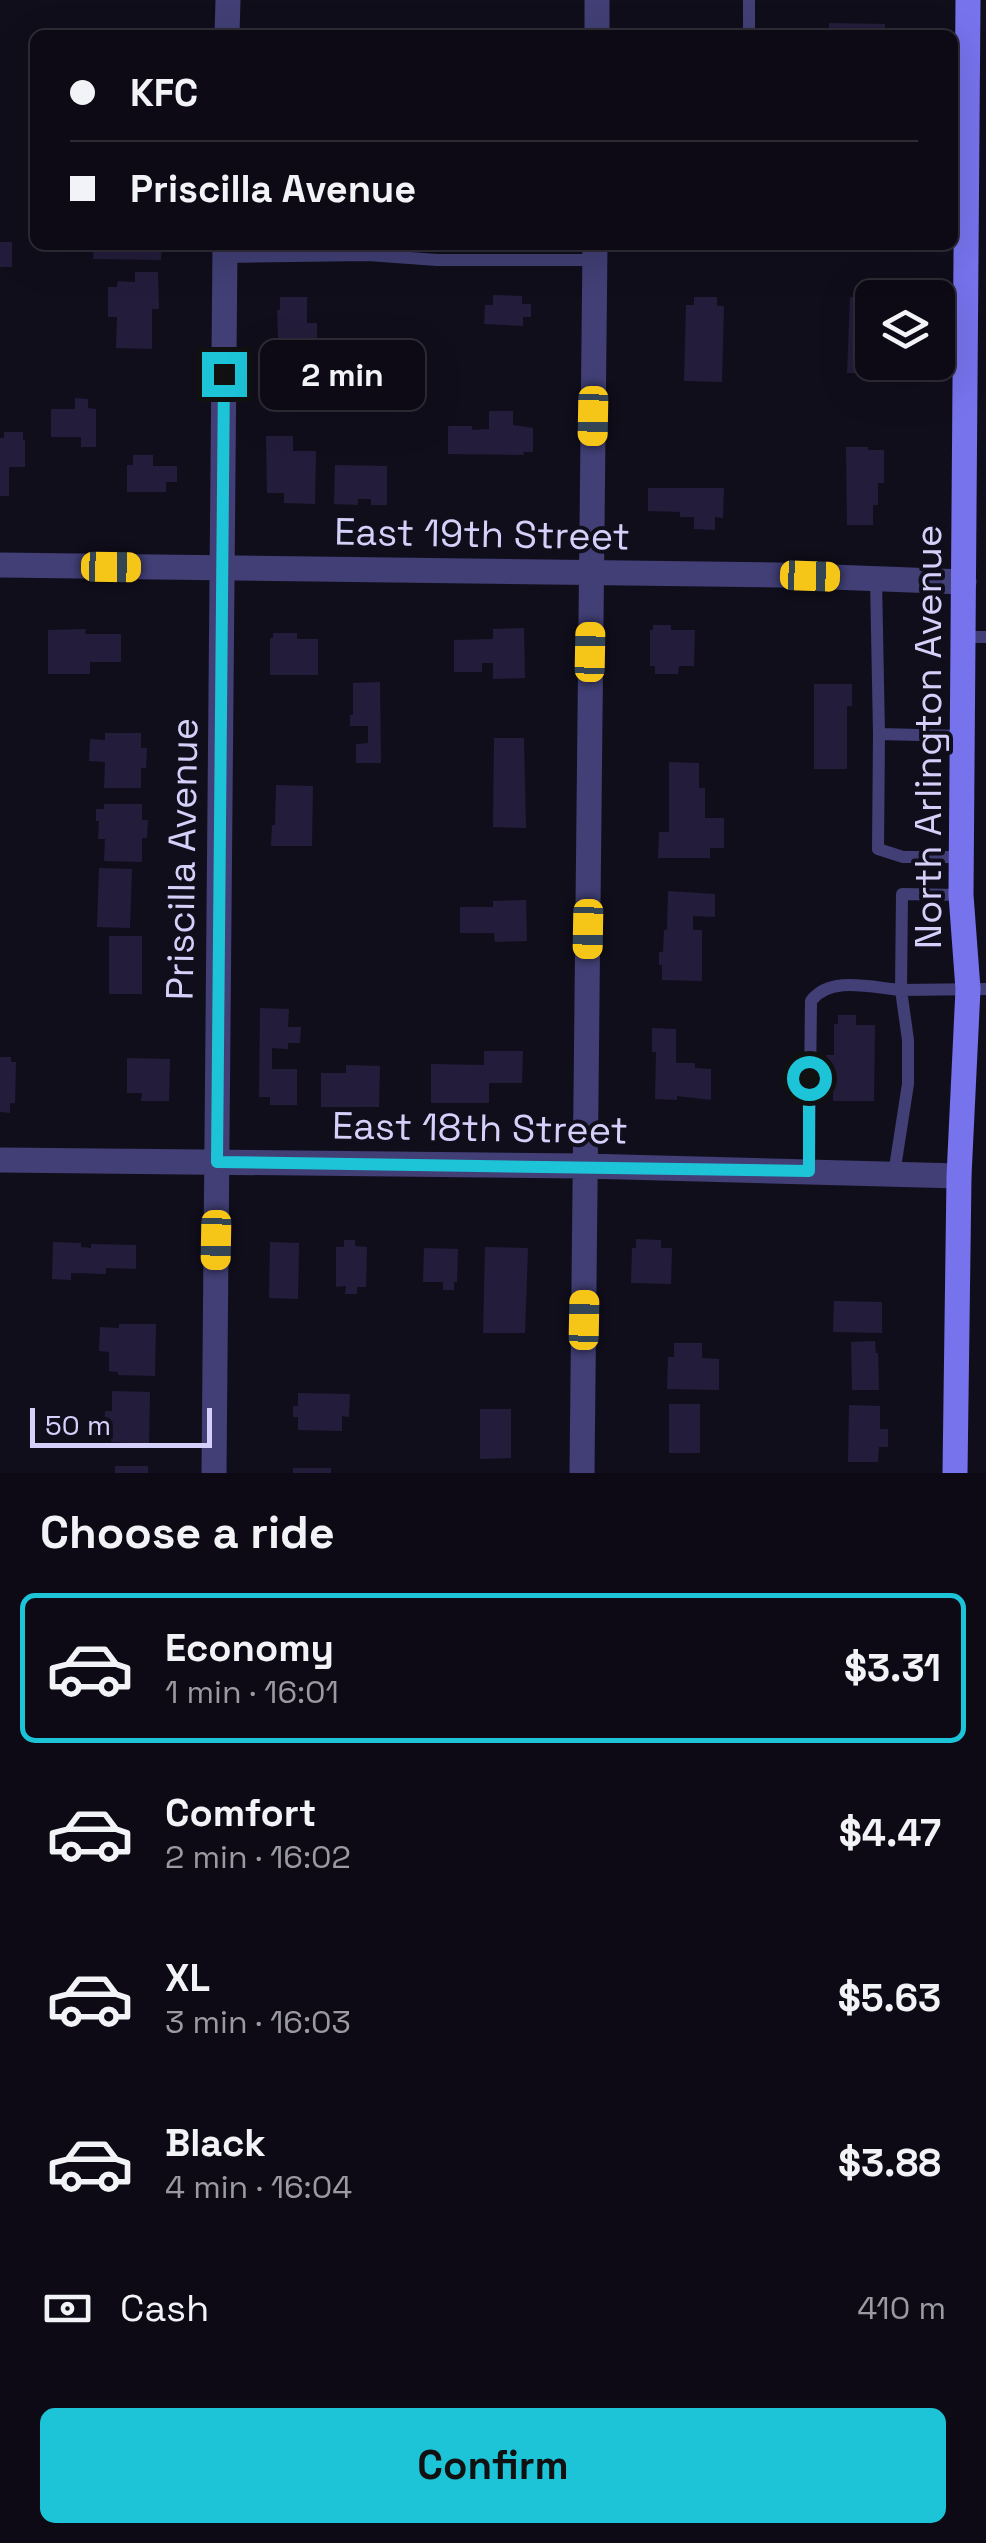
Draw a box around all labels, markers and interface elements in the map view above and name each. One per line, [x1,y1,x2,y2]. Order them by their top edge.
text: KFC [130,69,198,117]
text: Priscilla Avenue [130,165,416,213]
map controls [855,280,955,380]
button: layers [855,280,955,380]
callout: 2 min [259,339,424,409]
route end [202,352,247,397]
text: 2 min [301,355,384,395]
car [577,386,609,446]
street label: East 19th Street [334,507,630,561]
street label: North Arlington Avenue [904,525,952,949]
car [81,551,141,583]
car [779,560,841,592]
car [574,622,606,682]
street label: Priscilla Avenue [156,717,208,1001]
car [572,899,604,959]
route start [787,1056,832,1101]
street label: East 18th Street [332,1101,628,1155]
car [200,1210,232,1270]
car [568,1290,600,1350]
scale bar [30,1403,212,1448]
text: 50 m [45,1407,111,1443]
text: Choose a ride [40,1504,335,1561]
icon: car [45,1623,135,1713]
text: Economy [165,1624,334,1672]
text: $3.31 [844,1644,941,1692]
text: 1 min · 16:01 [165,1672,339,1712]
icon: car [45,1788,135,1878]
text: Comfort [165,1789,316,1837]
text: $4.47 [839,1809,941,1857]
text: 2 min · 16:02 [165,1837,351,1877]
icon: car [45,1953,135,2043]
text: XL [165,1954,210,2002]
text: $5.63 [838,1974,941,2022]
text: 3 min · 16:03 [165,2002,351,2042]
icon: car [45,2118,135,2208]
text: Black [165,2119,266,2167]
text: $3.88 [838,2139,941,2187]
text: 4 min · 16:04 [165,2167,352,2207]
icon: cash [40,2281,95,2336]
text: Cash [120,2284,209,2332]
text: 410 m [857,2288,946,2328]
button: Confirm [40,2408,946,2523]

